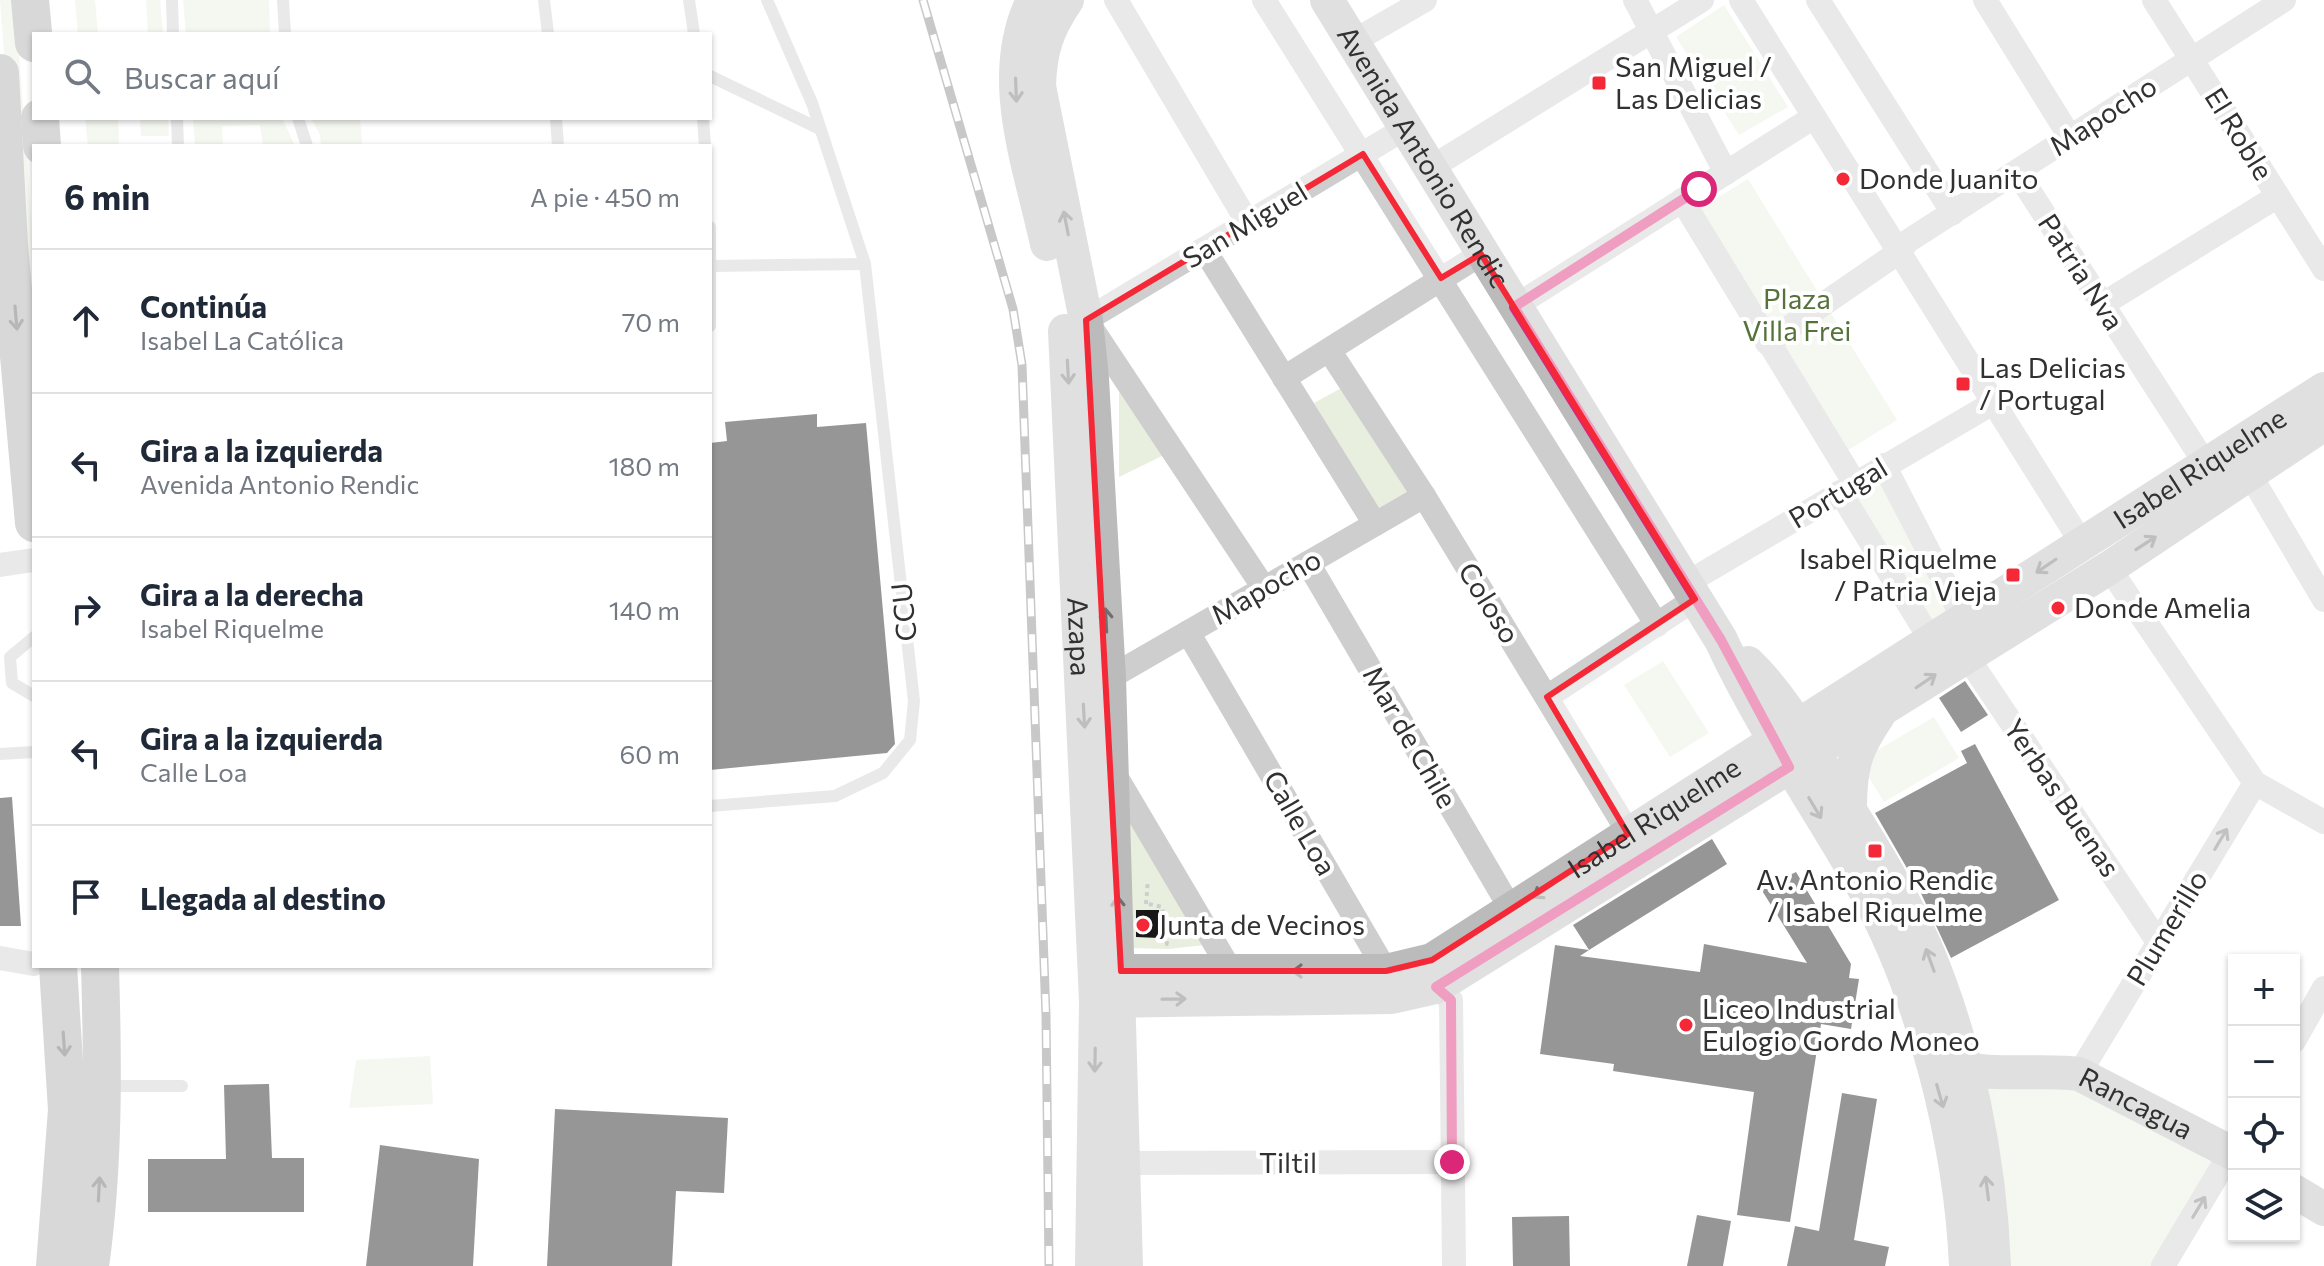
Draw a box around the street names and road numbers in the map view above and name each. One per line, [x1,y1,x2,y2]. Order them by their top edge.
street label: Avenida Antonio Rendic [1331,19,1518,293]
street label: Mapocho [2042,68,2162,162]
street label: El Roble [2198,81,2281,186]
street label: San Miguel [1176,174,1313,275]
street label: Patria Nva [2032,207,2132,336]
street label: Isabel Riquelme [2107,400,2292,535]
street label: Portugal [1782,450,1893,535]
street label: Mapocho [1205,541,1326,631]
street label: Coloso [1452,556,1528,649]
street label: CCU [883,581,923,643]
street label: Azapa [1061,596,1099,677]
street label: Mar de Chile [1357,659,1465,814]
street label: Yerbas Buenas [1998,712,2128,883]
street label: Isabel Riquelme [1561,749,1746,885]
street label: Calle Loa [1257,764,1344,881]
street label: Plumerillo [2118,864,2214,991]
street label: Rancagua [2074,1059,2199,1146]
street label: Tiltil [1259,1145,1317,1179]

